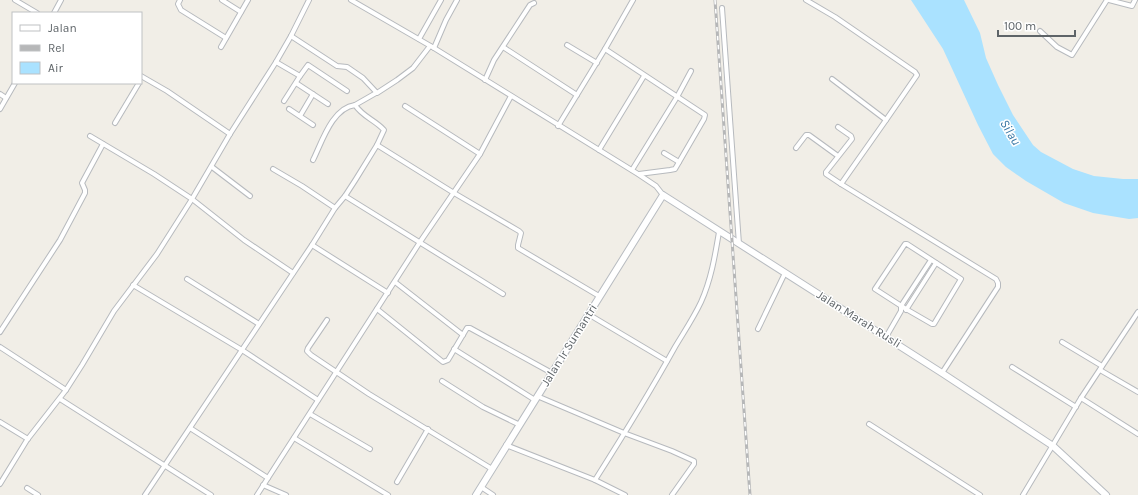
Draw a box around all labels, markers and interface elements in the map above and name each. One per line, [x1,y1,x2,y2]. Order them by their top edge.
legend [12,12,142,84]
scale bar [998,12,1075,38]
text: 100 m [1004,19,1036,33]
text: Jalan [48,21,77,35]
text: Rel [48,41,65,55]
text: Air [48,61,63,75]
water label: Silau [997,117,1024,148]
street label: Jalan Marah Rusli [814,287,904,351]
street label: Jalan Ir Sumantri [538,301,600,389]

